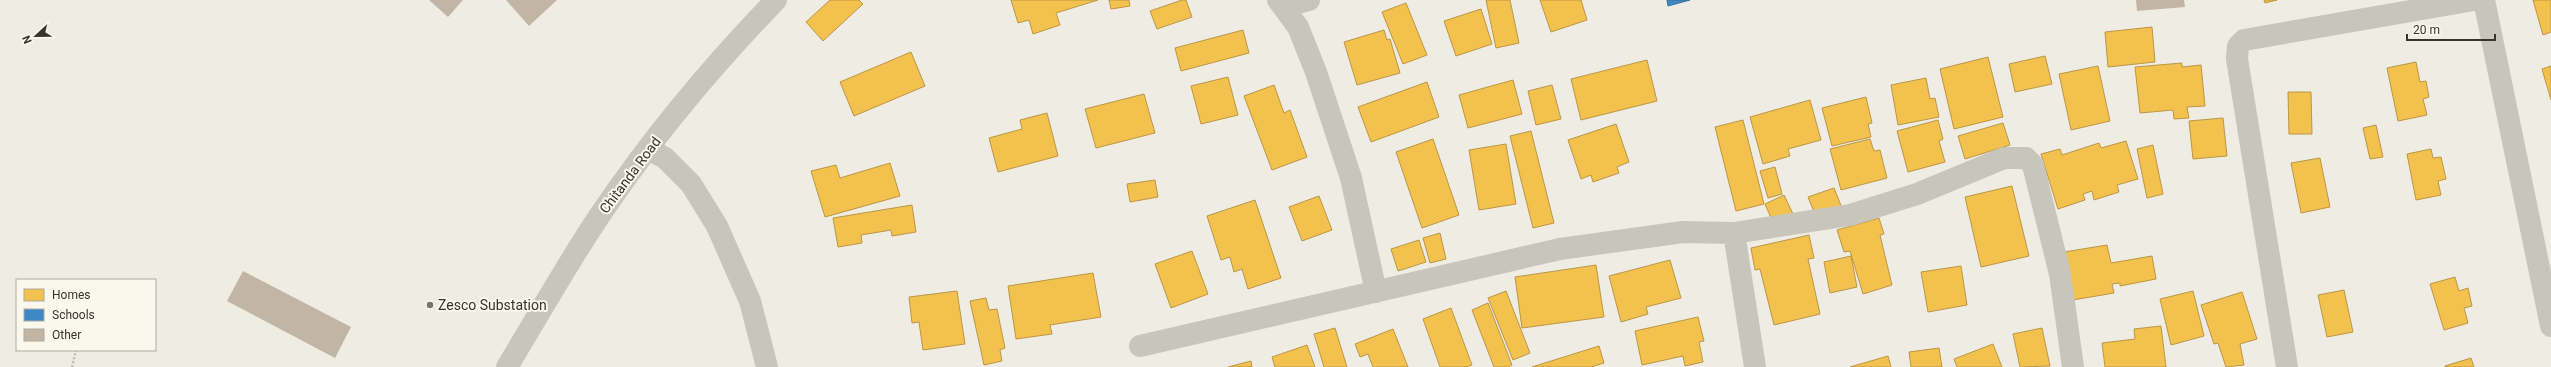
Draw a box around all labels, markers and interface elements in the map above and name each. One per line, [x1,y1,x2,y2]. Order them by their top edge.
north arrow [16,16,56,56]
scale bar [2407,16,2495,42]
text: 20 m [2413,23,2440,37]
text: N [20,33,35,46]
street label: Chitanda Road [596,134,664,216]
legend [16,279,156,351]
text: Homes [52,288,90,302]
place label: Zesco Substation [438,297,547,313]
marker: Zesco Substation [425,300,435,310]
text: Schools [52,308,95,322]
text: Other [52,328,81,342]

